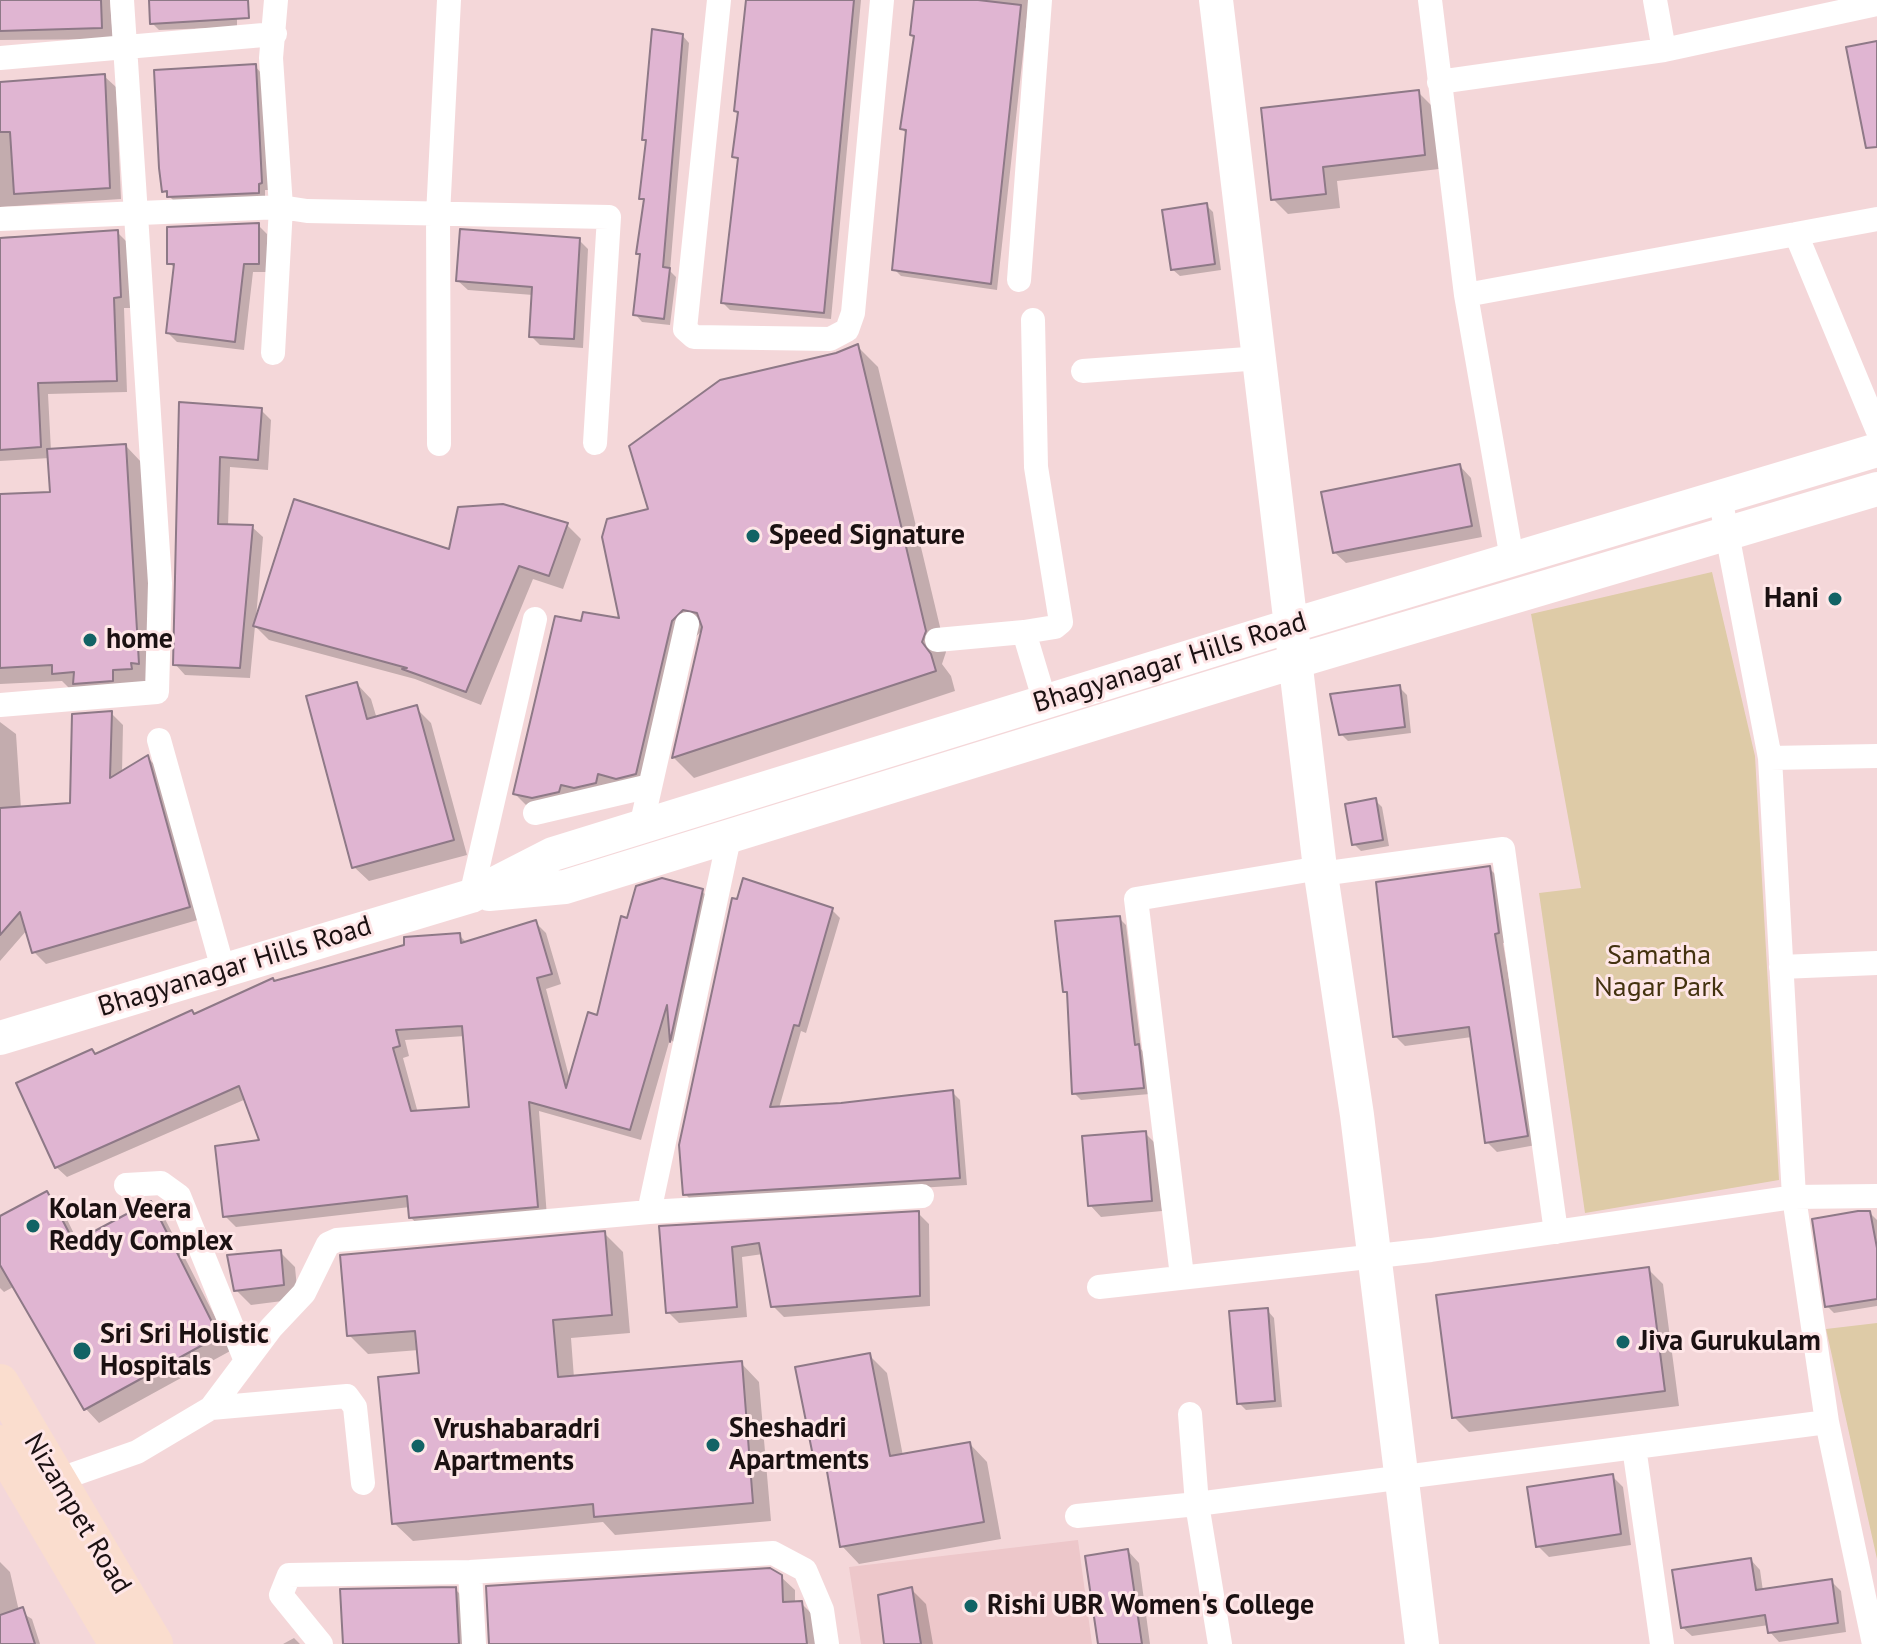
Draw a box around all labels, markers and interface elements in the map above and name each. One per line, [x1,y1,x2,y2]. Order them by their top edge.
place label: Speed Signature [769,519,965,553]
marker: Speed Signature [744,527,762,545]
place label: Hani [1764,582,1819,616]
marker: Hani [1826,590,1844,608]
street label: Bhagyanagar Hills Road [1029,605,1311,721]
place label: home [106,623,173,657]
marker: home [81,631,99,649]
street label: Bhagyanagar Hills Road [94,909,376,1025]
park label: Samatha Nagar Park [1594,939,1724,1005]
place label: Kolan Veera Reddy Complex [49,1193,233,1259]
marker: Kolan Veera Reddy Complex [24,1217,42,1235]
place label: Sri Sri Holistic Hospitals [100,1318,269,1384]
place label: Jiva Gurukulam [1639,1325,1821,1359]
marker: Jiva Gurukulam [1614,1333,1632,1351]
marker: Sri Sri Holistic Hospitals [71,1340,93,1362]
place label: Sheshadri Apartments [729,1412,869,1478]
place label: Vrushabaradri Apartments [434,1413,600,1479]
street label: Nizampet Road [16,1428,138,1600]
marker: Sheshadri Apartments [704,1436,722,1454]
marker: Vrushabaradri Apartments [409,1437,427,1455]
place label: Rishi UBR Women's College [987,1589,1314,1623]
marker: Rishi UBR Women's College [962,1597,980,1615]

